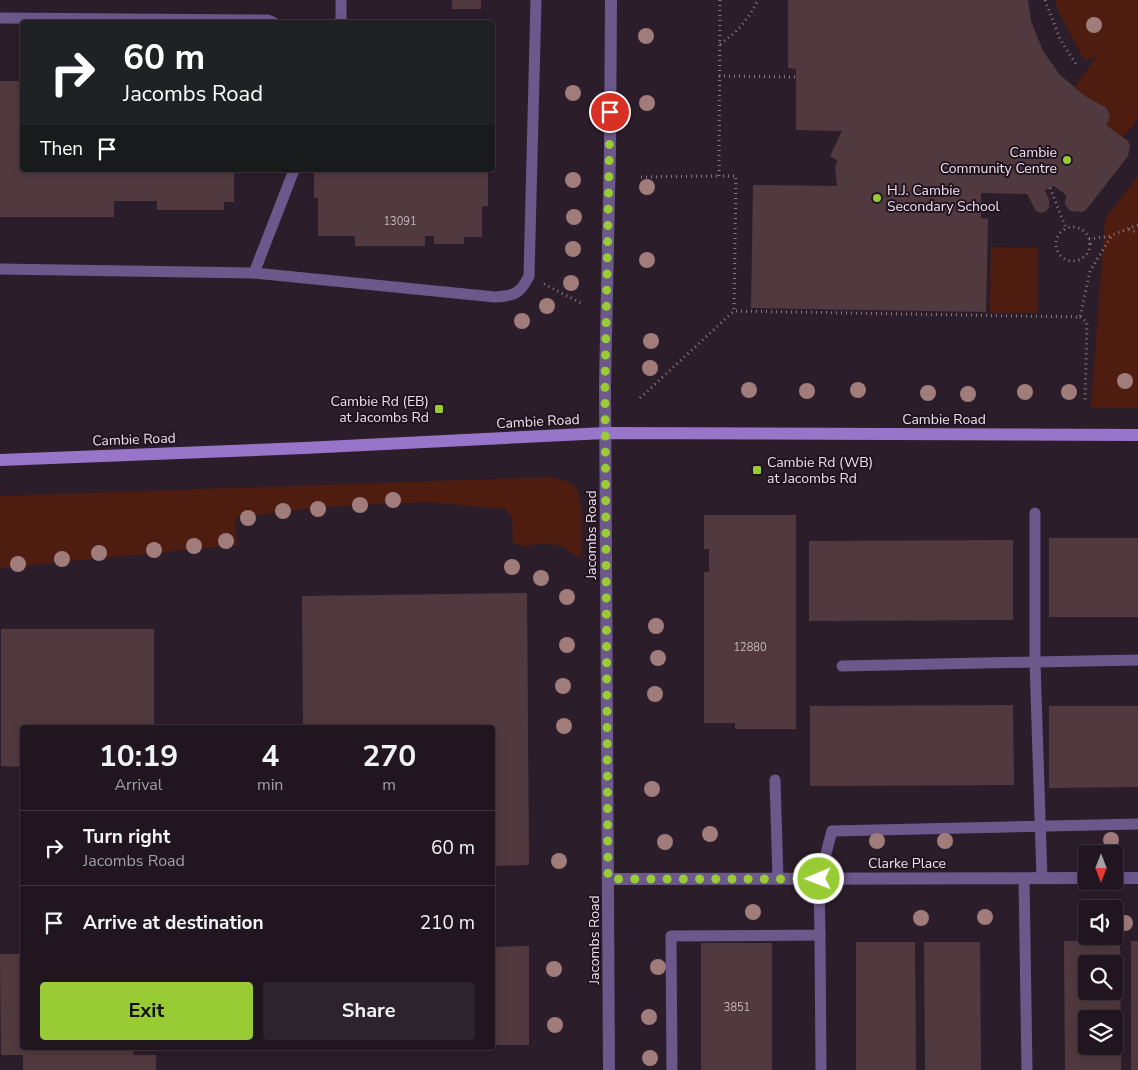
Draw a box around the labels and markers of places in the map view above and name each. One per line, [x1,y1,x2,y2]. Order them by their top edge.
pin [589,91,631,133]
place label: Cambie Community Centre [940,143,1057,178]
marker: Cambie Community Centre [1061,154,1073,166]
place label: H.J. Cambie Secondary School [887,181,1001,216]
marker: H.J. Cambie Secondary School [871,192,883,204]
place label: Cambie Rd (EB) at Jacombs Rd [330,392,429,427]
marker: Cambie Rd (EB) at Jacombs Rd [433,403,445,415]
place label: Cambie Rd (WB) at Jacombs Rd [767,453,873,488]
marker: Cambie Rd (WB) at Jacombs Rd [751,464,763,476]

